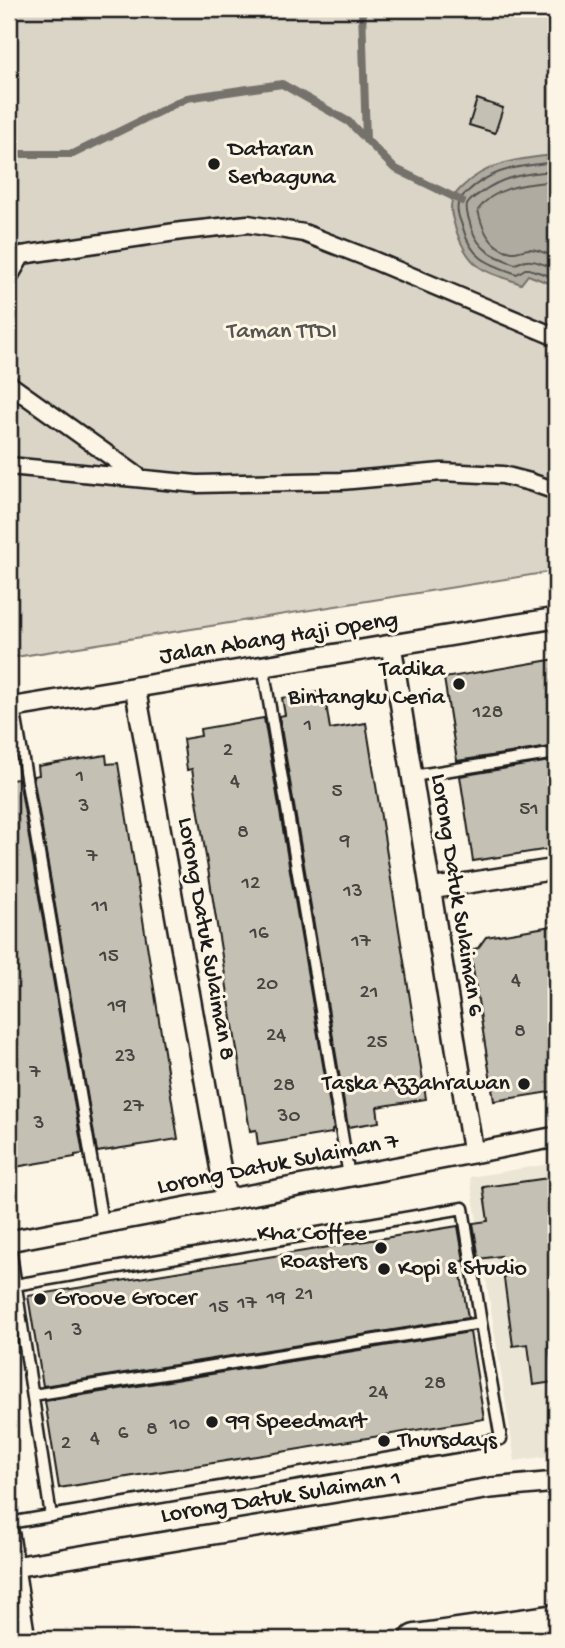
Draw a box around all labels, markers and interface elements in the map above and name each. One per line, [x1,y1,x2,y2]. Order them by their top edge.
place label: Dataran Serbaguna [226,136,336,193]
marker: Dataran Serbaguna [206,156,222,172]
park label: Taman TTDI [225,318,337,347]
street label: Jalan Abang Haji Openg [158,606,400,672]
place label: Tadika Bintangku Ceria [287,656,446,713]
marker: Tadika Bintangku Ceria [451,676,467,692]
house number: 128 [472,701,503,726]
house number: 1 [303,714,312,739]
house number: 2 [223,739,233,764]
house number: 1 [75,765,84,790]
house number: 4 [230,770,240,795]
street label: Lorong Datuk Sulaiman 6 [423,772,490,1019]
house number: 5 [331,780,343,805]
house number: 3 [78,795,89,820]
house number: 51 [519,798,539,823]
street label: Lorong Datuk Sulaiman 8 [169,815,241,1063]
house number: 8 [237,821,249,846]
house number: 9 [339,830,351,855]
house number: 7 [86,845,99,870]
house number: 12 [241,872,260,897]
house number: 13 [342,880,363,905]
house number: 11 [91,895,108,920]
house number: 16 [248,922,269,947]
house number: 17 [350,930,372,955]
house number: 15 [98,945,119,970]
house number: 4 [511,969,521,994]
house number: 20 [256,973,278,998]
house number: 21 [360,981,378,1006]
house number: 19 [106,995,127,1020]
house number: 8 [514,1020,526,1045]
house number: 24 [266,1024,286,1049]
house number: 25 [366,1031,388,1056]
house number: 23 [114,1045,136,1070]
house number: 7 [29,1061,42,1086]
place label: Taska Azzahrawan [320,1070,511,1099]
house number: 28 [273,1074,295,1099]
marker: Taska Azzahrawan [516,1076,532,1092]
house number: 27 [122,1095,145,1120]
house number: 30 [277,1105,300,1130]
house number: 3 [33,1112,44,1137]
street label: Lorong Datuk Sulaiman 7 [155,1127,402,1203]
place label: Kha Coffee Roasters [257,1220,368,1277]
marker: Kha Coffee Roasters [373,1240,389,1256]
place label: Kopi & Studio [398,1255,527,1284]
marker: Kopi & Studio [376,1261,392,1277]
house number: 21 [295,1283,313,1308]
place label: Groove Grocer [54,1285,199,1314]
house number: 19 [265,1287,286,1312]
marker: Groove Grocer [32,1291,48,1307]
house number: 17 [236,1292,258,1317]
house number: 15 [208,1296,229,1321]
house number: 3 [71,1319,82,1344]
house number: 1 [44,1324,53,1349]
house number: 28 [424,1372,446,1397]
house number: 24 [368,1381,388,1406]
place label: 99 Speedmart [225,1408,368,1437]
house number: 10 [169,1413,190,1438]
marker: 99 Speedmart [204,1414,220,1430]
house number: 8 [146,1418,158,1443]
house number: 6 [118,1422,129,1447]
house number: 4 [90,1427,100,1452]
place label: Thursdays [396,1427,498,1456]
house number: 2 [61,1432,71,1457]
marker: Thursdays [376,1433,392,1449]
street label: Lorong Datuk Sulaiman 1 [159,1465,403,1531]

